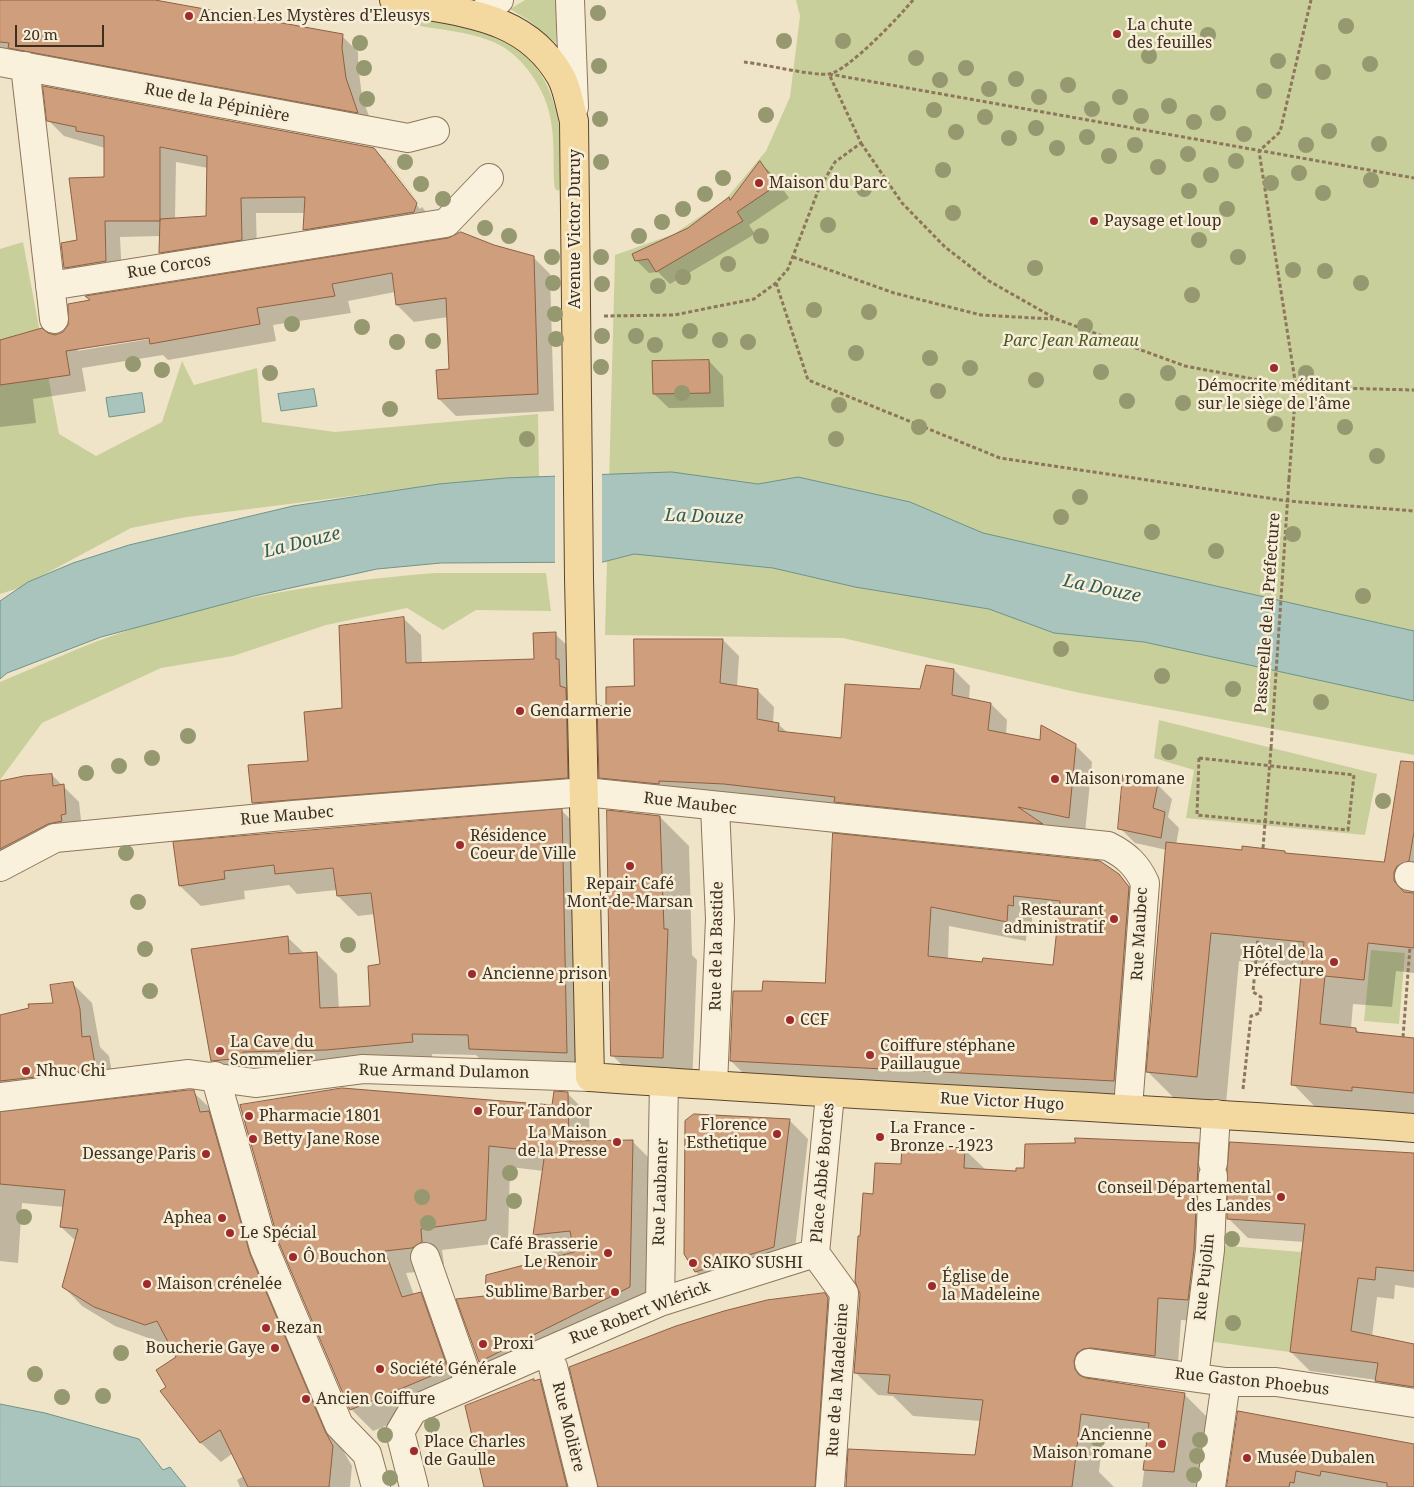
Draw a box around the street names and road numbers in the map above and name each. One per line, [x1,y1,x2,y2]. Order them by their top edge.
street label: Rue de la Pépinière [143,80,291,126]
street label: Avenue Victor Duruy [565,149,585,309]
street label: Rue Corcos [126,251,212,283]
street label: Passerelle de la Préfecture [1251,512,1285,714]
street label: Rue Maubec [642,789,738,819]
street label: Rue Maubec [239,802,335,830]
street label: Rue de la Bastide [706,881,728,1011]
street label: Rue Maubec [1128,887,1152,981]
street label: Rue Armand Dulamon [358,1061,530,1083]
street label: Rue Victor Hugo [939,1089,1065,1115]
street label: Place Abbé Bordes [807,1102,839,1244]
street label: Rue Laubaner [650,1138,672,1246]
street label: Rue Pujolin [1191,1232,1219,1322]
street label: Rue Robert Wlérick [567,1277,713,1349]
street label: Rue de la Madeleine [823,1303,853,1457]
street label: Rue Gaston Phoebus [1174,1364,1330,1400]
street label: Rue Molière [548,1380,588,1474]

